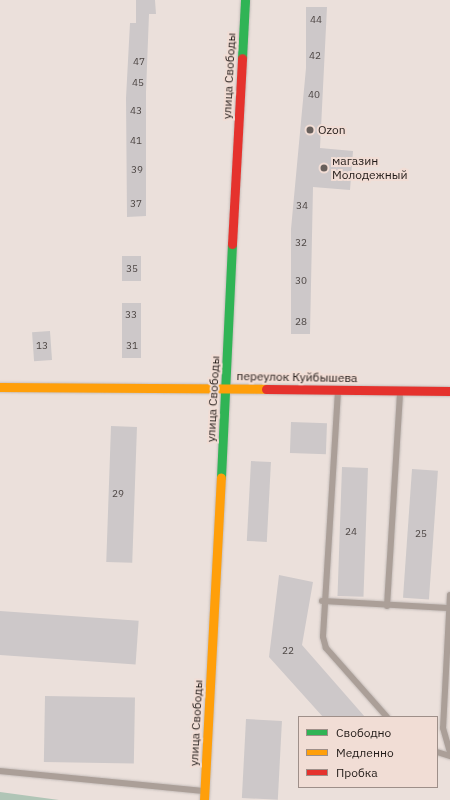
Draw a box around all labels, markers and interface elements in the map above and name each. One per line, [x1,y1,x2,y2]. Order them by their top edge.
house number: 44 [310,14,322,26]
street label: улица Свободы [220,33,238,119]
house number: 42 [309,50,321,62]
house number: 47 [133,56,145,68]
house number: 45 [132,77,144,89]
house number: 40 [308,89,320,101]
house number: 43 [130,105,142,117]
place label: Ozon [318,123,345,137]
marker: Ozon [305,125,315,135]
house number: 41 [130,135,142,147]
place label: магазин Молодежный [332,154,408,182]
marker: магазин Молодежный [319,163,329,173]
house number: 39 [131,164,143,176]
house number: 37 [130,198,142,210]
house number: 34 [296,200,308,212]
house number: 32 [295,237,307,249]
house number: 35 [126,263,138,275]
house number: 30 [295,275,307,287]
house number: 33 [125,309,137,321]
house number: 28 [295,316,307,328]
house number: 13 [36,340,48,352]
house number: 31 [126,340,138,352]
street label: улица Свободы [204,356,222,442]
street label: переулок Куйбышева [236,369,358,385]
house number: 29 [112,488,124,500]
house number: 24 [345,526,357,538]
house number: 25 [415,528,427,540]
house number: 22 [282,645,294,657]
street label: улица Свободы [187,680,205,766]
legend [298,716,438,788]
text: Свободно [336,725,391,740]
text: Медленно [336,745,394,760]
text: Пробка [336,765,378,780]

